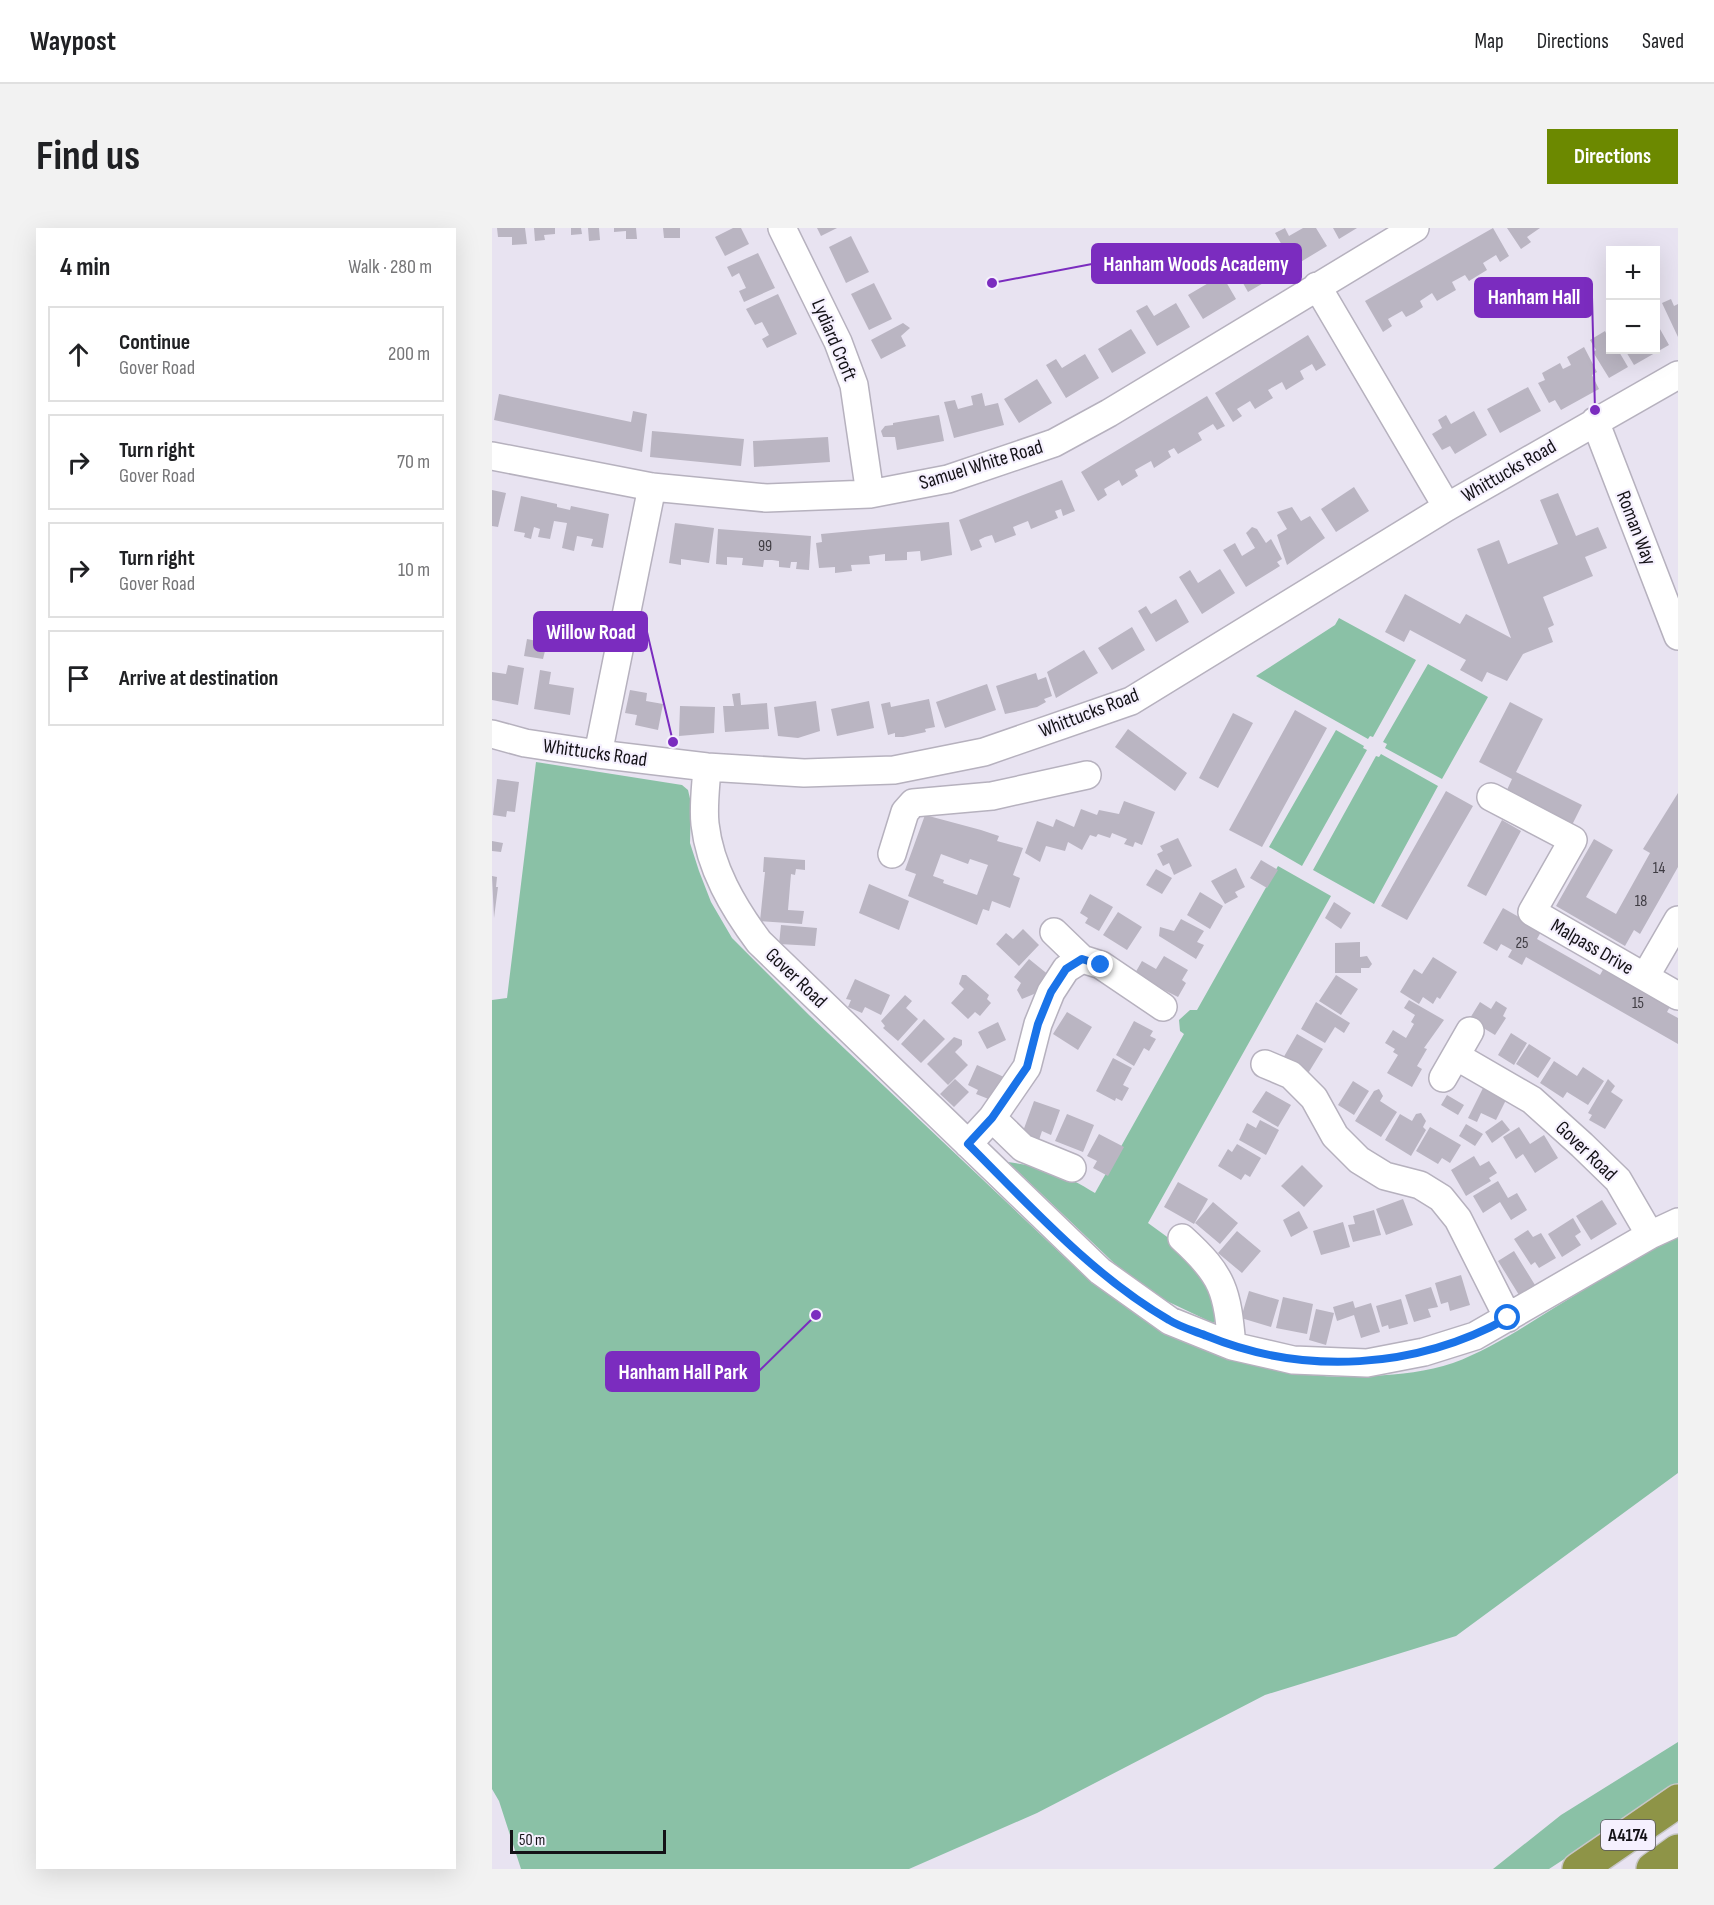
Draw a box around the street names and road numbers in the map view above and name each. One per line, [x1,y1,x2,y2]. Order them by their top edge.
street label: Lydiard Croft [806,296,862,384]
street label: Whittucks Road [1458,434,1560,508]
street label: Samuel White Road [916,435,1046,495]
street label: Roman Way [1611,488,1661,569]
street label: Whittucks Road [1036,683,1142,743]
street label: Whittucks Road [541,734,649,772]
street label: Malpass Drive [1546,914,1638,980]
street label: Gover Road [760,943,832,1013]
street label: Gover Road [1550,1116,1622,1186]
road number: A4174 [1601,1820,1655,1850]

